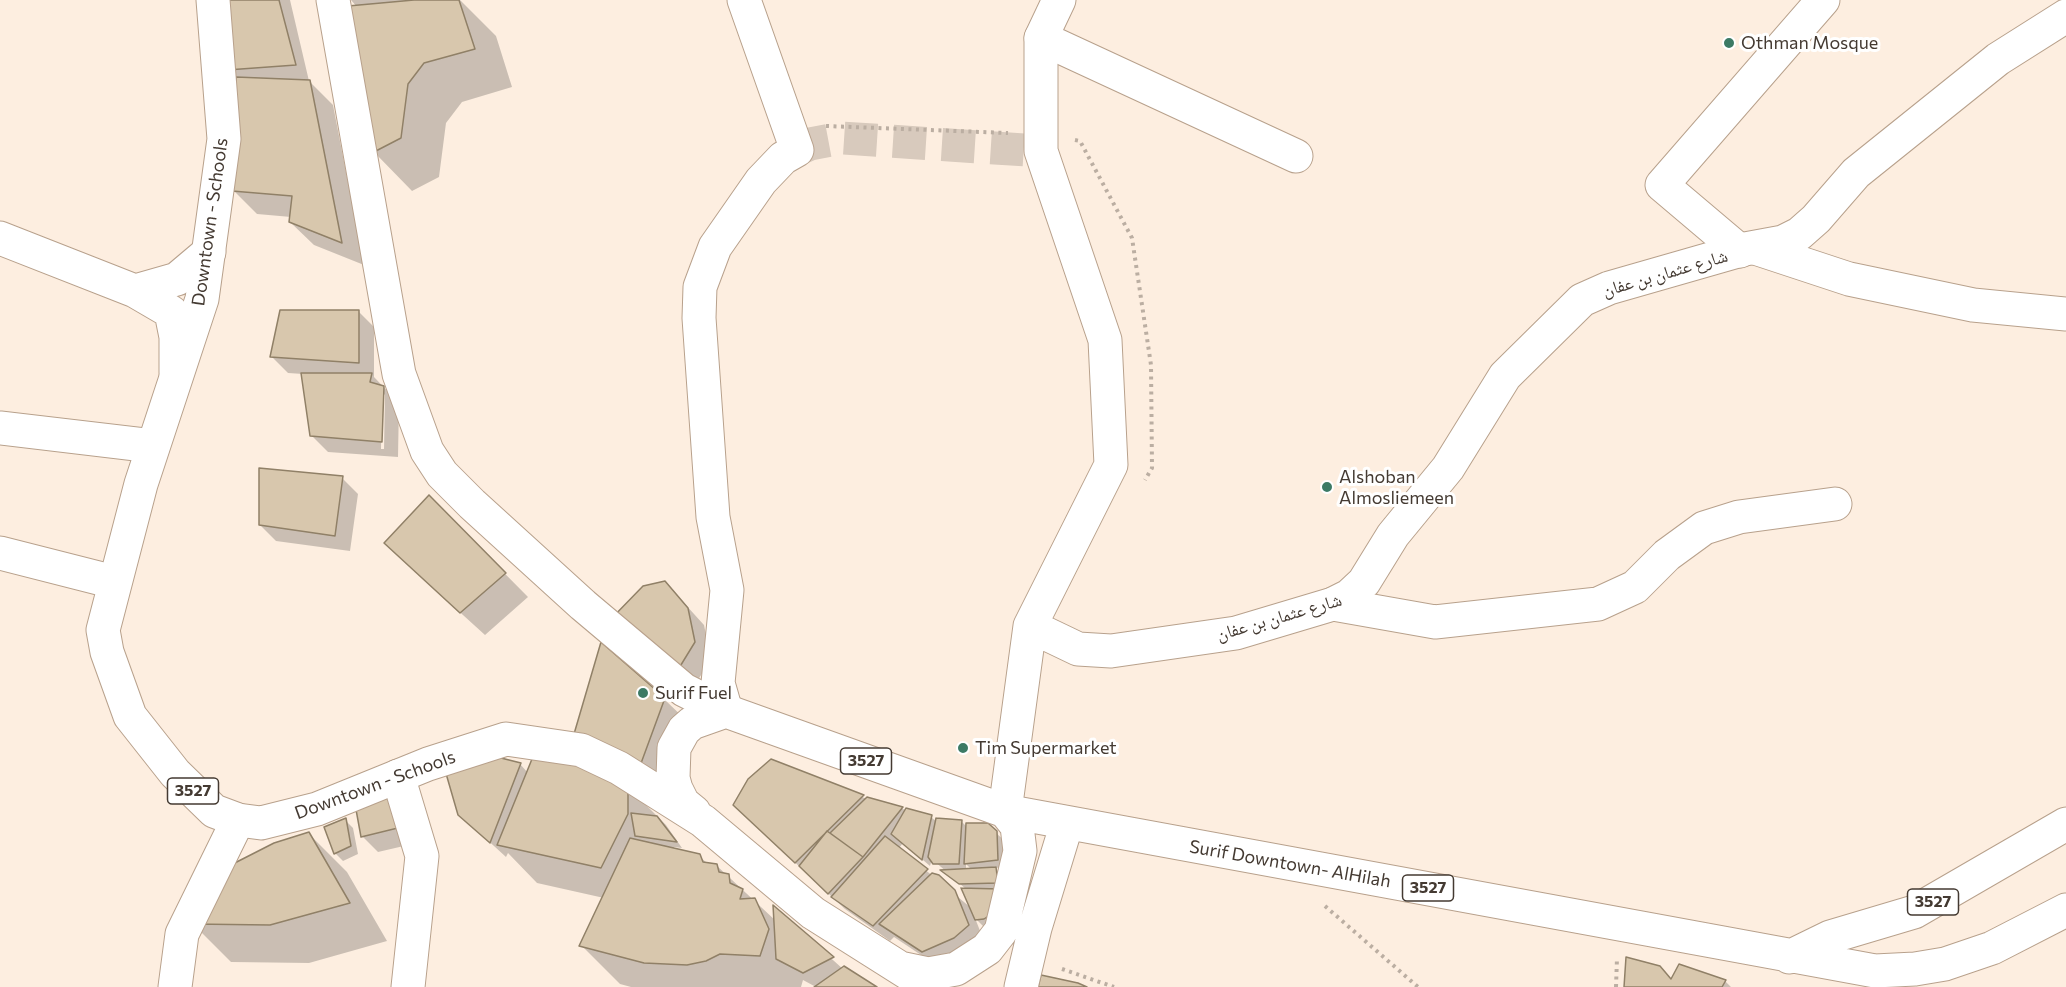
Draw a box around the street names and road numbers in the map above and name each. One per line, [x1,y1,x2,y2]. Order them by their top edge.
street label: Downtown - Schools [188,137,232,307]
street label: شارع عثمان بن عفان [1600,245,1730,301]
street label: شارع عثمان بن عفان [1214,589,1344,645]
street label: Downtown - Schools [292,746,458,824]
road number: 3527 [840,748,892,774]
road number: 3527 [168,778,218,804]
street label: Surif Downtown- AlHilah [1188,836,1392,892]
road number: 3527 [1402,875,1454,901]
road number: 3527 [1908,889,1958,915]

